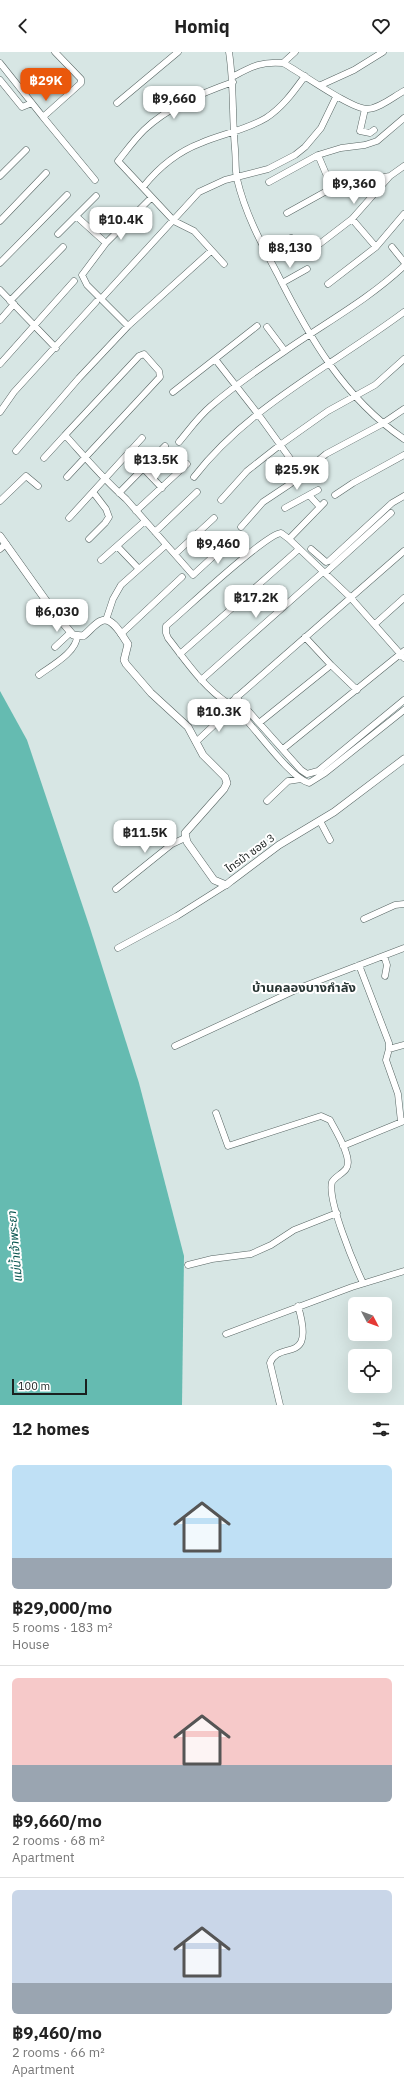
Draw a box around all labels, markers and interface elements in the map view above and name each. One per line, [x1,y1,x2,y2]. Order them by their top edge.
icon: back [12,15,34,37]
text: Homiq [174,15,230,38]
icon: heart [370,15,392,37]
pin: ฿29K [22,68,70,102]
text: ฿29K [29,72,63,89]
pin: ฿9,660 [141,86,207,120]
text: ฿9,660 [152,90,196,107]
pin: ฿9,360 [321,171,387,205]
text: ฿9,360 [332,175,376,192]
pin: ฿10.4K [88,207,154,241]
text: ฿10.4K [98,211,144,228]
pin: ฿8,130 [257,235,323,269]
text: ฿8,130 [268,239,312,256]
pin: ฿13.5K [123,447,189,481]
text: ฿13.5K [133,451,179,468]
pin: ฿25.9K [264,457,330,491]
text: ฿25.9K [274,461,320,478]
pin: ฿9,460 [185,531,251,565]
text: ฿9,460 [196,535,240,552]
pin: ฿17.2K [223,585,289,619]
text: ฿17.2K [233,589,279,606]
pin: ฿6,030 [24,599,90,633]
text: ฿6,030 [35,603,79,620]
pin: ฿10.3K [186,699,252,733]
text: ฿10.3K [196,703,242,720]
pin: ฿11.5K [112,820,178,854]
text: ฿11.5K [122,824,168,841]
street label: ไทรม้า ซอย 3 [222,830,277,876]
district label: บ้านคลองบางกำลัง [252,979,356,996]
water label: แม่น้ำเจ้าพระยา [3,1210,25,1283]
north arrow [348,1297,392,1341]
map controls [348,1297,392,1393]
button: locate [348,1349,392,1393]
scale bar [12,1377,87,1396]
text: 100 m [18,1379,50,1393]
text: 12 homes [12,1418,89,1440]
icon: filters [370,1418,392,1440]
icon: home [166,1491,238,1563]
text: ฿29,000/mo [12,1597,112,1619]
text: 5 rooms · 183 m² [12,1619,113,1636]
text: House [12,1636,49,1653]
icon: home [166,1704,238,1776]
text: ฿9,660/mo [12,1810,102,1832]
text: 2 rooms · 68 m² [12,1832,105,1849]
text: Apartment [12,1849,75,1866]
icon: home [166,1916,238,1988]
text: ฿9,460/mo [12,2022,102,2044]
text: 2 rooms · 66 m² [12,2044,105,2061]
text: Apartment [12,2061,75,2078]

